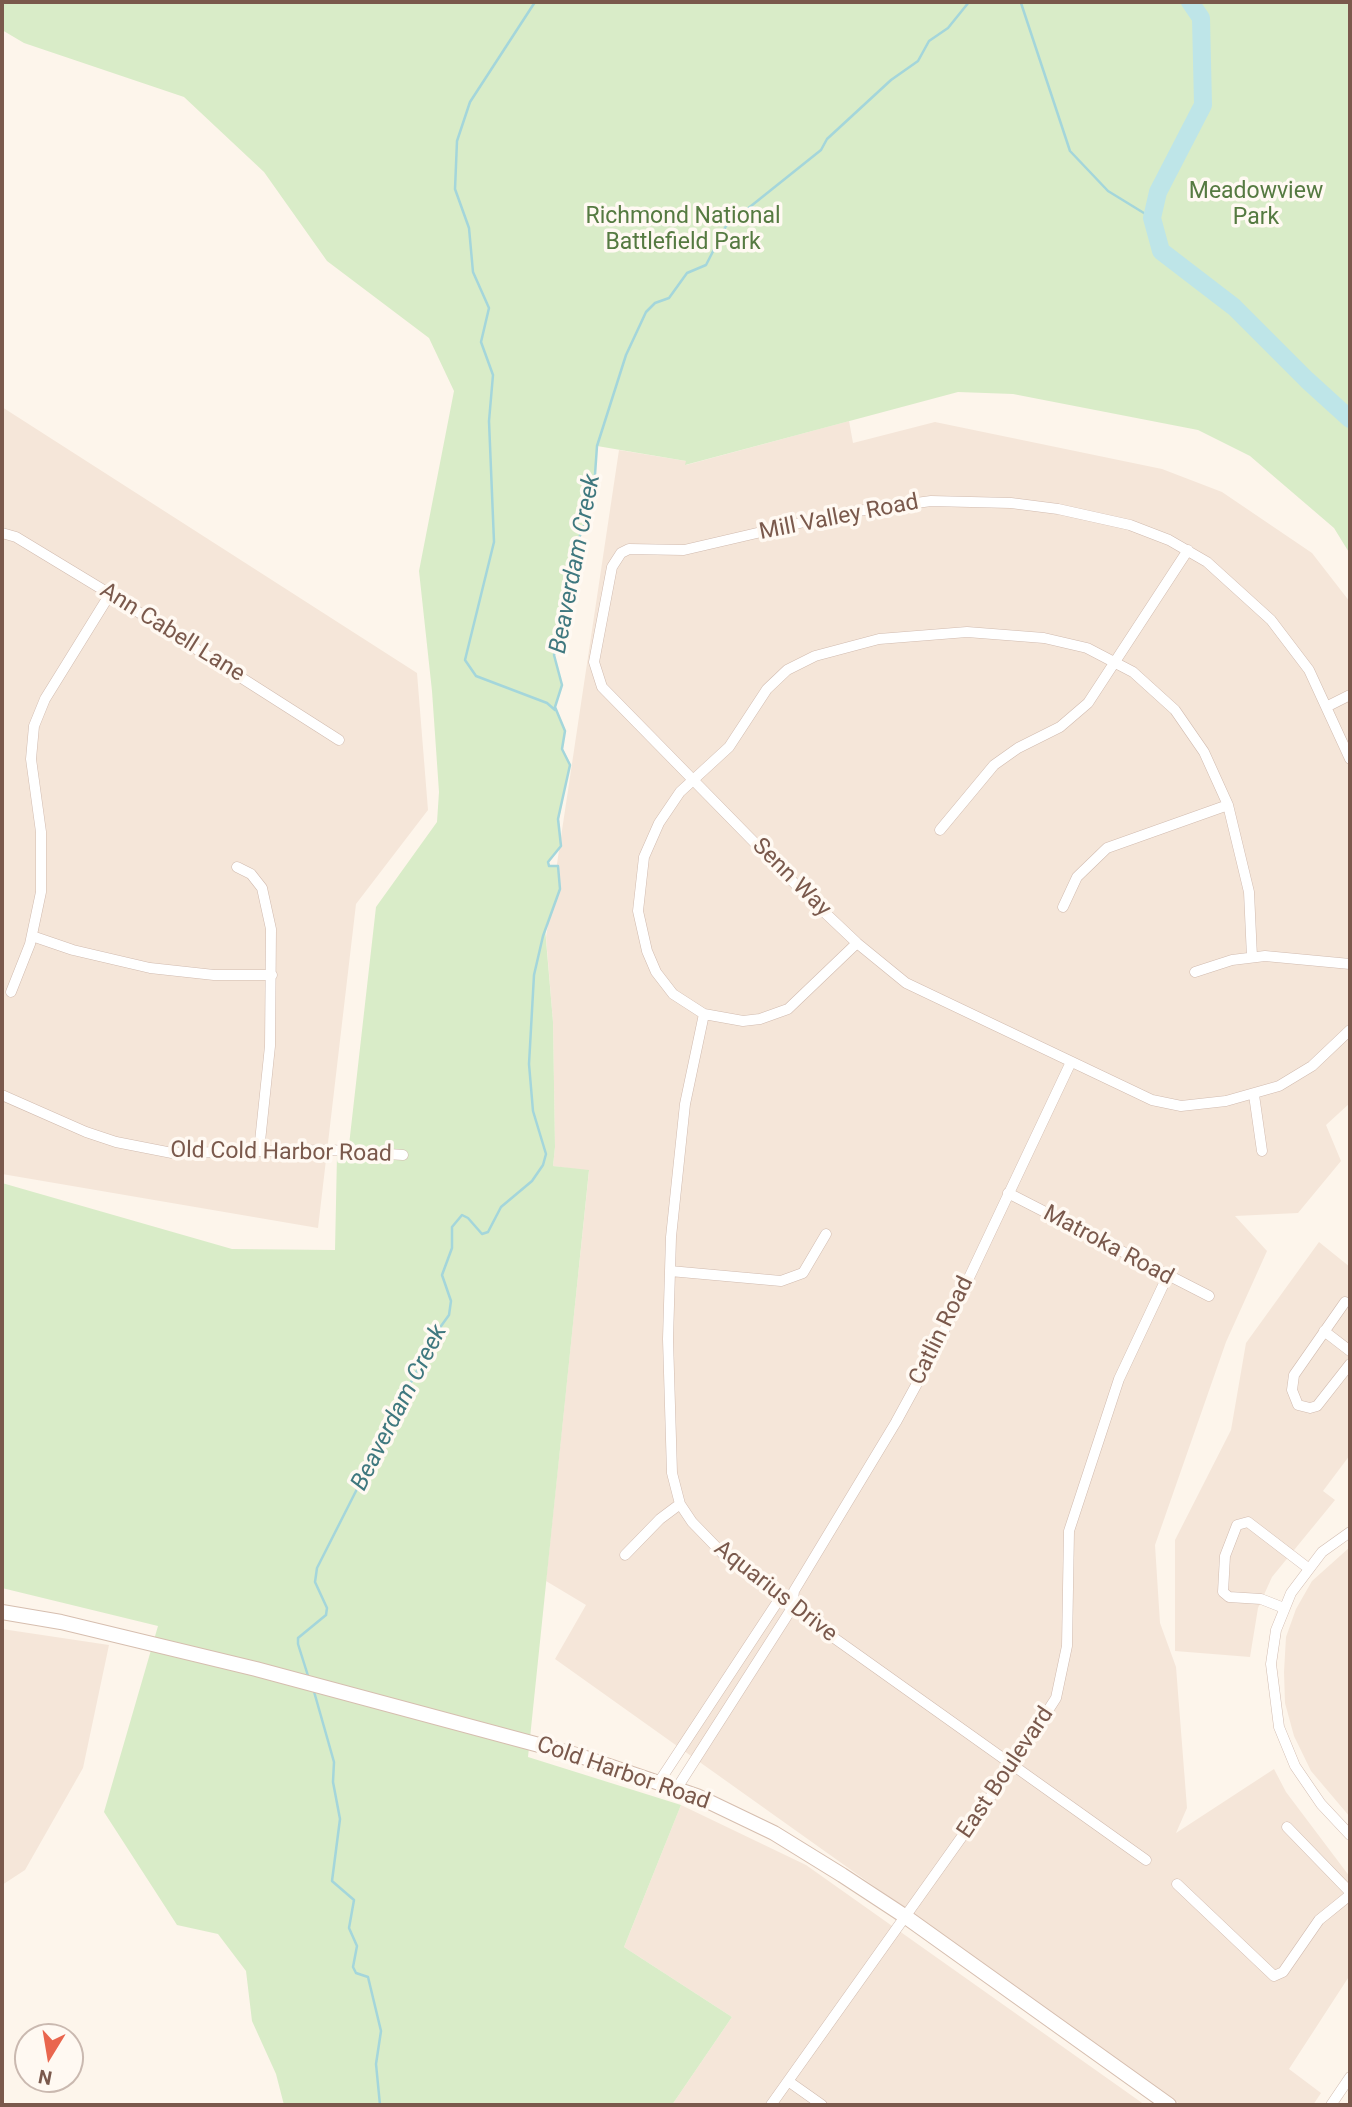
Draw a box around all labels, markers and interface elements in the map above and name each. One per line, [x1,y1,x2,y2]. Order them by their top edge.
park label: Meadowview Park [1189,178,1323,232]
park label: Richmond National Battlefield Park [585,203,781,257]
water label: Beaverdam Creek [545,472,607,656]
street label: Mill Valley Road [757,489,921,547]
street label: Ann Cabell Lane [95,577,249,689]
street label: Senn Way [746,833,836,923]
street label: Old Cold Harbor Road [170,1137,392,1169]
street label: Matroka Road [1038,1200,1178,1292]
street label: Catlin Road [904,1272,980,1390]
water label: Beaverdam Creek [346,1320,454,1496]
street label: Aquarius Drive [708,1535,842,1649]
street label: East Boulevard [952,1702,1060,1844]
street label: Cold Harbor Road [533,1731,713,1817]
north arrow [14,2023,84,2093]
text: N [37,2065,54,2090]

